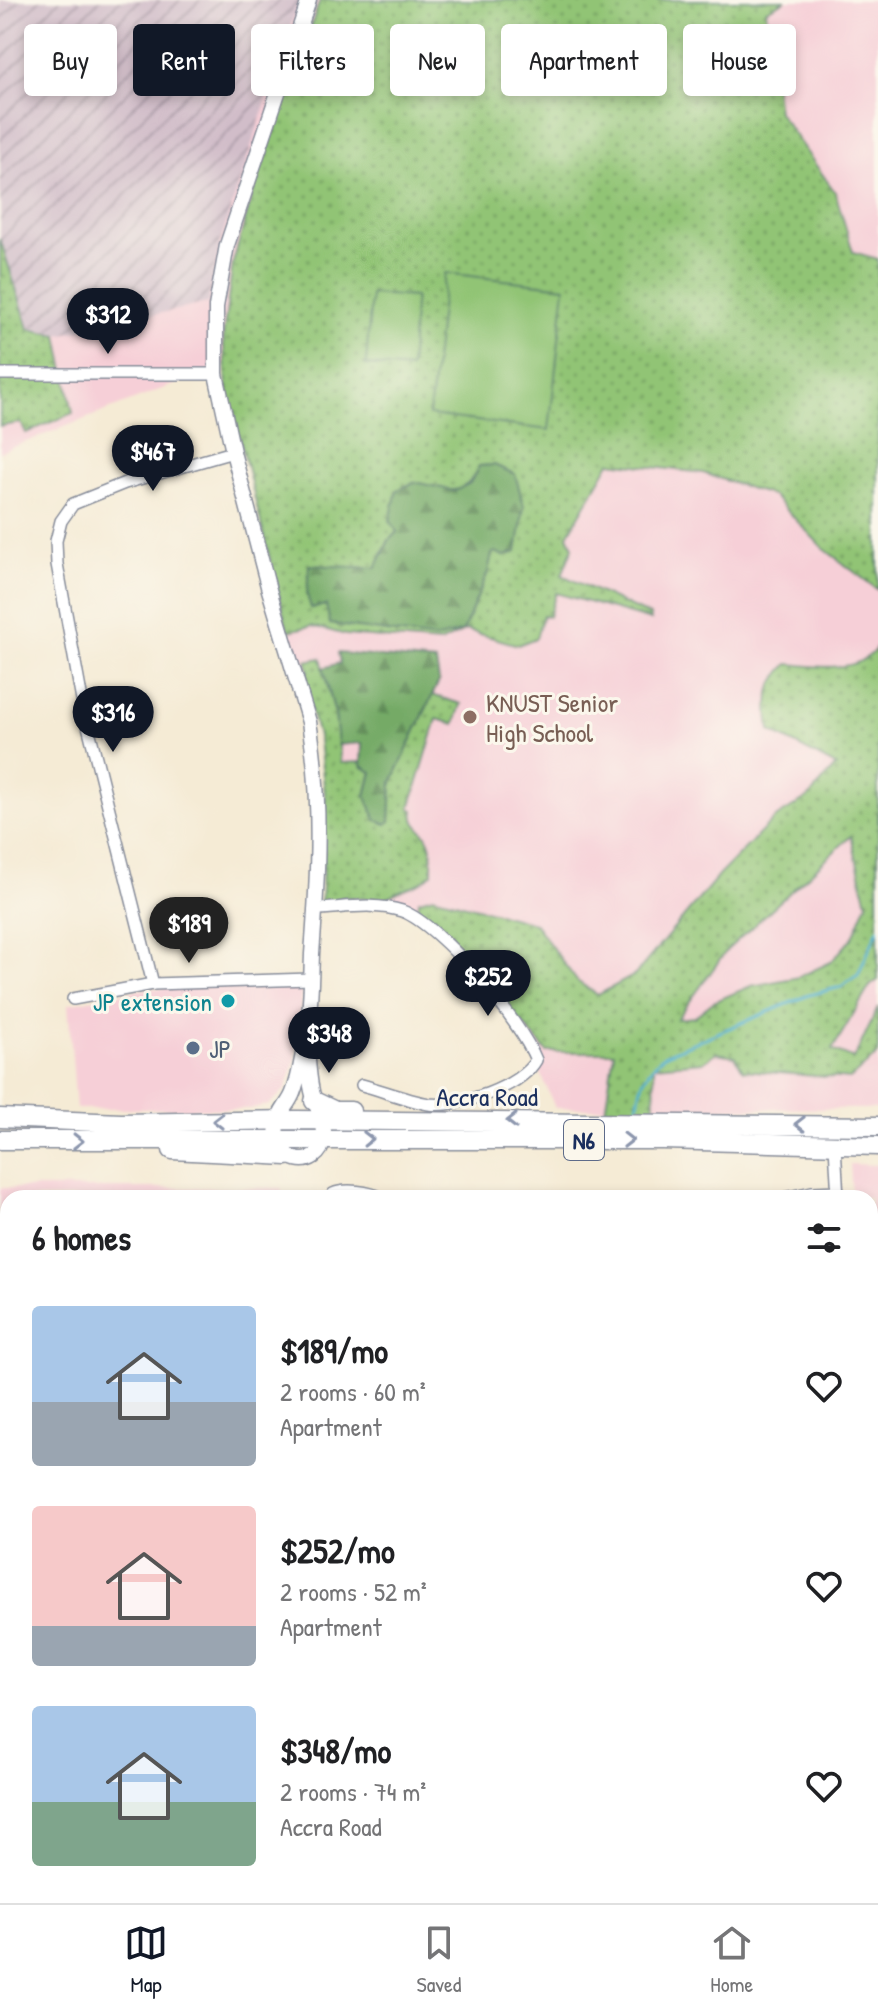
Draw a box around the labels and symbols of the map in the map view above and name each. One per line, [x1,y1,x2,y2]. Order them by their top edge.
pin: $312 [61,288,155,356]
pin: $467 [106,425,200,493]
place label: KNUST Senior High School [486,685,618,750]
pin: $316 [66,686,160,754]
marker: KNUST Senior High School [461,708,479,726]
pin: $189 [142,897,236,965]
pin: $252 [441,950,535,1018]
place label: JP extension [93,984,212,1019]
marker: JP extension [219,992,237,1010]
pin: $348 [282,1007,376,1075]
place label: JP [209,1031,231,1066]
marker: JP [184,1039,202,1057]
street label: Accra Road [436,1079,538,1114]
one-way arrow [211,1112,224,1130]
one-way arrow [505,1112,518,1130]
one-way arrow [793,1115,806,1133]
road number: N6 [564,1120,604,1160]
one-way arrow [362,1131,375,1148]
one-way arrow [622,1131,635,1149]
one-way arrow [72,1132,85,1150]

